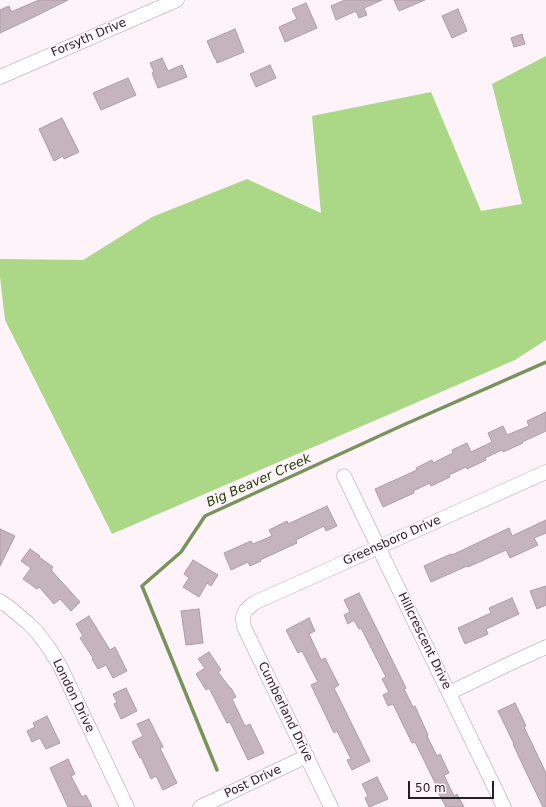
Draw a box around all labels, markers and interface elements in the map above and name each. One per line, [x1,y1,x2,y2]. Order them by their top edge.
street label: Forsyth Drive [49,16,129,60]
water label: Big Beaver Creek [204,451,314,511]
street label: Greensboro Drive [341,513,443,569]
street label: Hillcrescent Drive [394,590,454,692]
street label: London Drive [49,657,97,735]
street label: Cumberland Drive [255,660,315,764]
street label: Post Drive [222,763,284,801]
scale bar [410,773,496,799]
text: 50 m [415,781,446,795]

